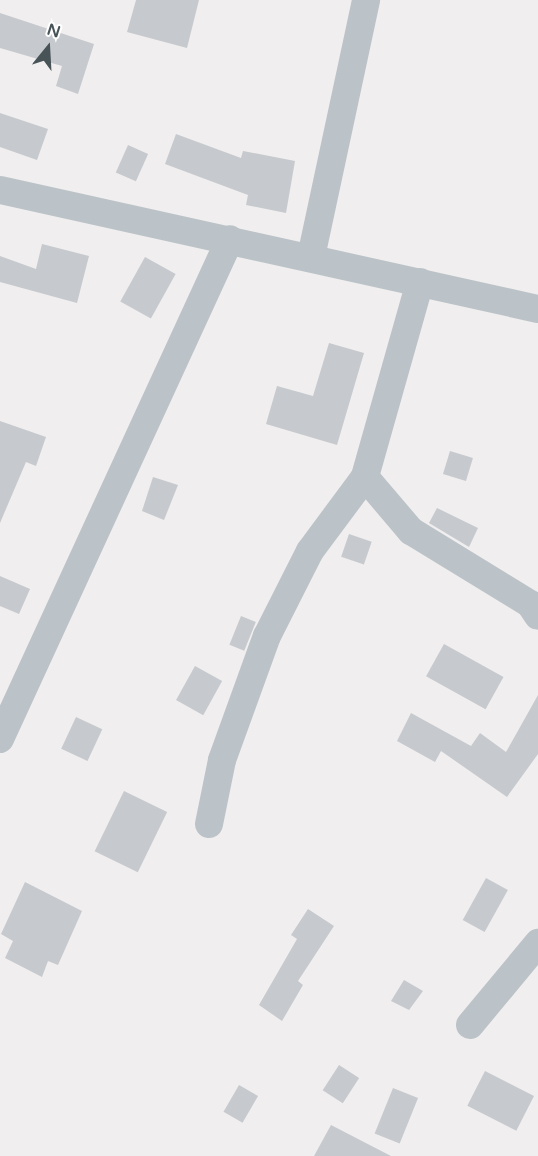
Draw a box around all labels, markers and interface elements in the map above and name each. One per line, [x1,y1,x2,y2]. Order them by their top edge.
north arrow [18,18,78,78]
text: N [44,19,63,42]

